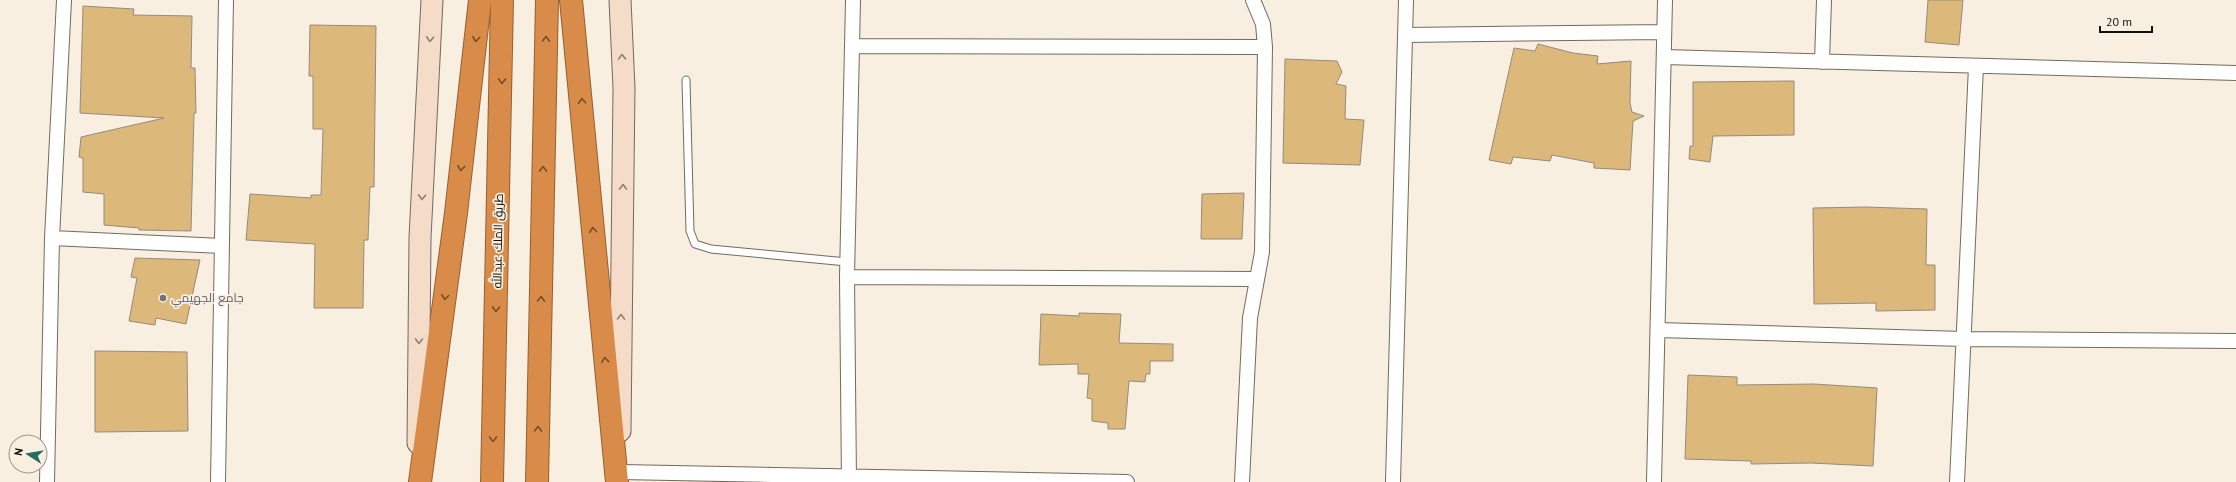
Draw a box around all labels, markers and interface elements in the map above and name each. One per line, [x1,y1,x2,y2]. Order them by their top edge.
scale bar [2100,8,2152,34]
text: 20 m [2106,14,2132,29]
one-way arrow [426,36,435,42]
one-way arrow [472,36,481,42]
one-way arrow [542,36,550,42]
one-way arrow [618,54,627,60]
one-way arrow [497,78,506,84]
one-way arrow [577,98,586,104]
one-way arrow [457,165,466,171]
one-way arrow [539,166,547,172]
one-way arrow [619,184,627,190]
street label: طريق الملك عبدالله [489,193,506,289]
one-way arrow [418,194,426,200]
one-way arrow [589,227,598,233]
place label: جامع الجهيمي [171,290,244,308]
marker: جامع الجهيمي [158,293,168,303]
one-way arrow [441,294,450,300]
one-way arrow [536,296,545,302]
one-way arrow [492,306,500,312]
one-way arrow [617,314,625,320]
one-way arrow [415,338,423,344]
one-way arrow [601,357,610,363]
one-way arrow [534,426,542,432]
north arrow [8,434,48,474]
one-way arrow [489,436,497,442]
text: N [11,447,26,457]

